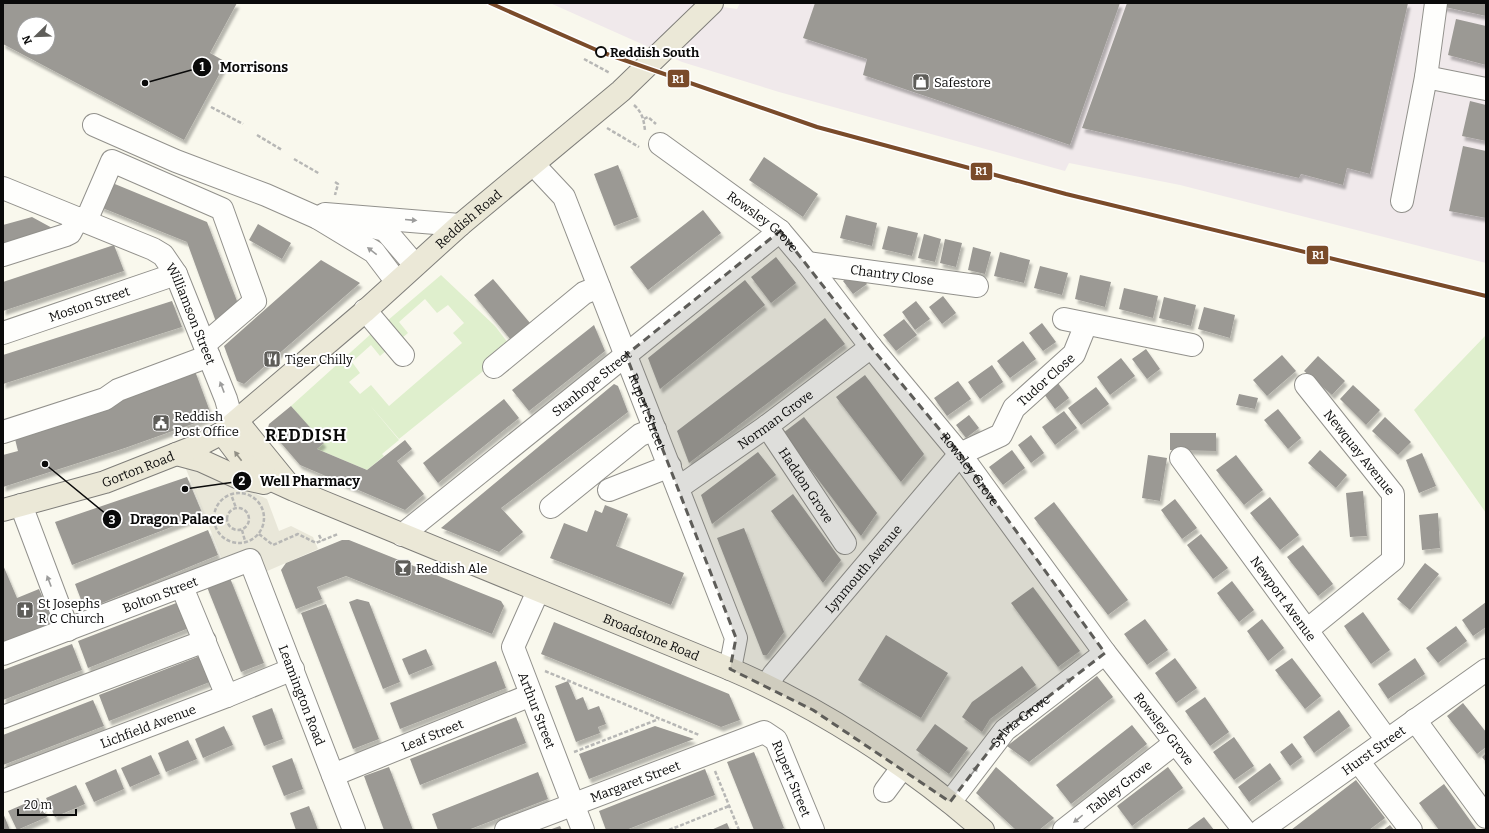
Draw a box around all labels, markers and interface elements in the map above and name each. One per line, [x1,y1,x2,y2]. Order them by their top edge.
north arrow [16,16,56,56]
text: N [19,33,35,46]
place label: Reddish South [610,45,700,60]
marker: Reddish South [595,46,607,58]
callout: Morrisons [192,54,297,80]
text: Morrisons [220,59,288,76]
text: 1 [199,60,205,74]
line badge: R1 [667,69,690,88]
shop icon: Safestore [911,72,931,92]
text: R1 [672,73,684,86]
place label: Safestore [934,75,991,90]
line badge: R1 [970,162,993,181]
text: R1 [975,165,987,178]
street label: Reddish Road [432,186,504,251]
street label: Rowsley Grove [724,188,802,255]
one-way arrow [405,217,418,223]
line badge: R1 [1306,245,1329,265]
one-way arrow [366,247,377,256]
text: R1 [1312,249,1324,262]
street label: Williamson Street [163,260,219,367]
street label: Chantry Close [849,261,935,288]
street label: Moston Street [47,283,132,324]
street label: Stanhope Street [549,346,634,419]
restaurant icon: Tiger Chilly [262,349,282,369]
street label: Tudor Close [1014,350,1077,409]
place label: Tiger Chilly [285,352,353,367]
street label: Rupert Street [626,371,669,452]
one-way arrow [218,381,224,393]
street label: Norman Grove [735,387,816,452]
street label: Newquay Avenue [1321,407,1398,498]
place label: Reddish Post Office [174,409,239,439]
public building icon: Reddish Post Office [151,413,171,433]
district label: REDDISH [265,425,347,446]
street label: Rowsley Grove [938,429,1003,509]
street label: Haddon Grove [776,445,837,525]
street label: Gorton Road [100,448,176,490]
one-way arrow [234,450,243,461]
callout: Well Pharmacy [232,468,368,494]
text: Well Pharmacy [260,473,360,490]
text: 2 [239,474,246,488]
callout: Dragon Palace [102,506,232,532]
text: Dragon Palace [130,511,224,528]
text: 3 [109,513,116,527]
street label: Lynmouth Avenue [822,522,904,616]
street label: Newport Avenue [1248,553,1320,644]
bar icon: Reddish Ale [393,558,413,578]
place label: Reddish Ale [416,561,487,576]
street label: Bolton Street [120,573,200,615]
one-way arrow [45,574,51,586]
place label: St Josephs R C Church [38,596,104,626]
church icon: St Josephs R C Church [15,600,35,620]
street label: Broadstone Road [601,610,702,663]
street label: Leamington Road [276,643,328,748]
street label: Arthur Street [516,670,559,751]
one-way arrow [1061,678,1072,686]
street label: Rowsley Grove [1131,689,1197,768]
street label: Sylvia Grove [987,691,1053,750]
street label: Lichfield Avenue [98,701,198,751]
street label: Leaf Street [399,716,466,754]
street label: Hurst Street [1339,722,1408,778]
street label: Rupert Street [769,738,814,819]
street label: Margaret Street [588,757,682,805]
street label: Tabley Grove [1084,757,1154,817]
one-way arrow [969,766,977,776]
scale bar [18,791,76,817]
text: 20 m [24,798,53,812]
one-way arrow [1072,814,1083,823]

